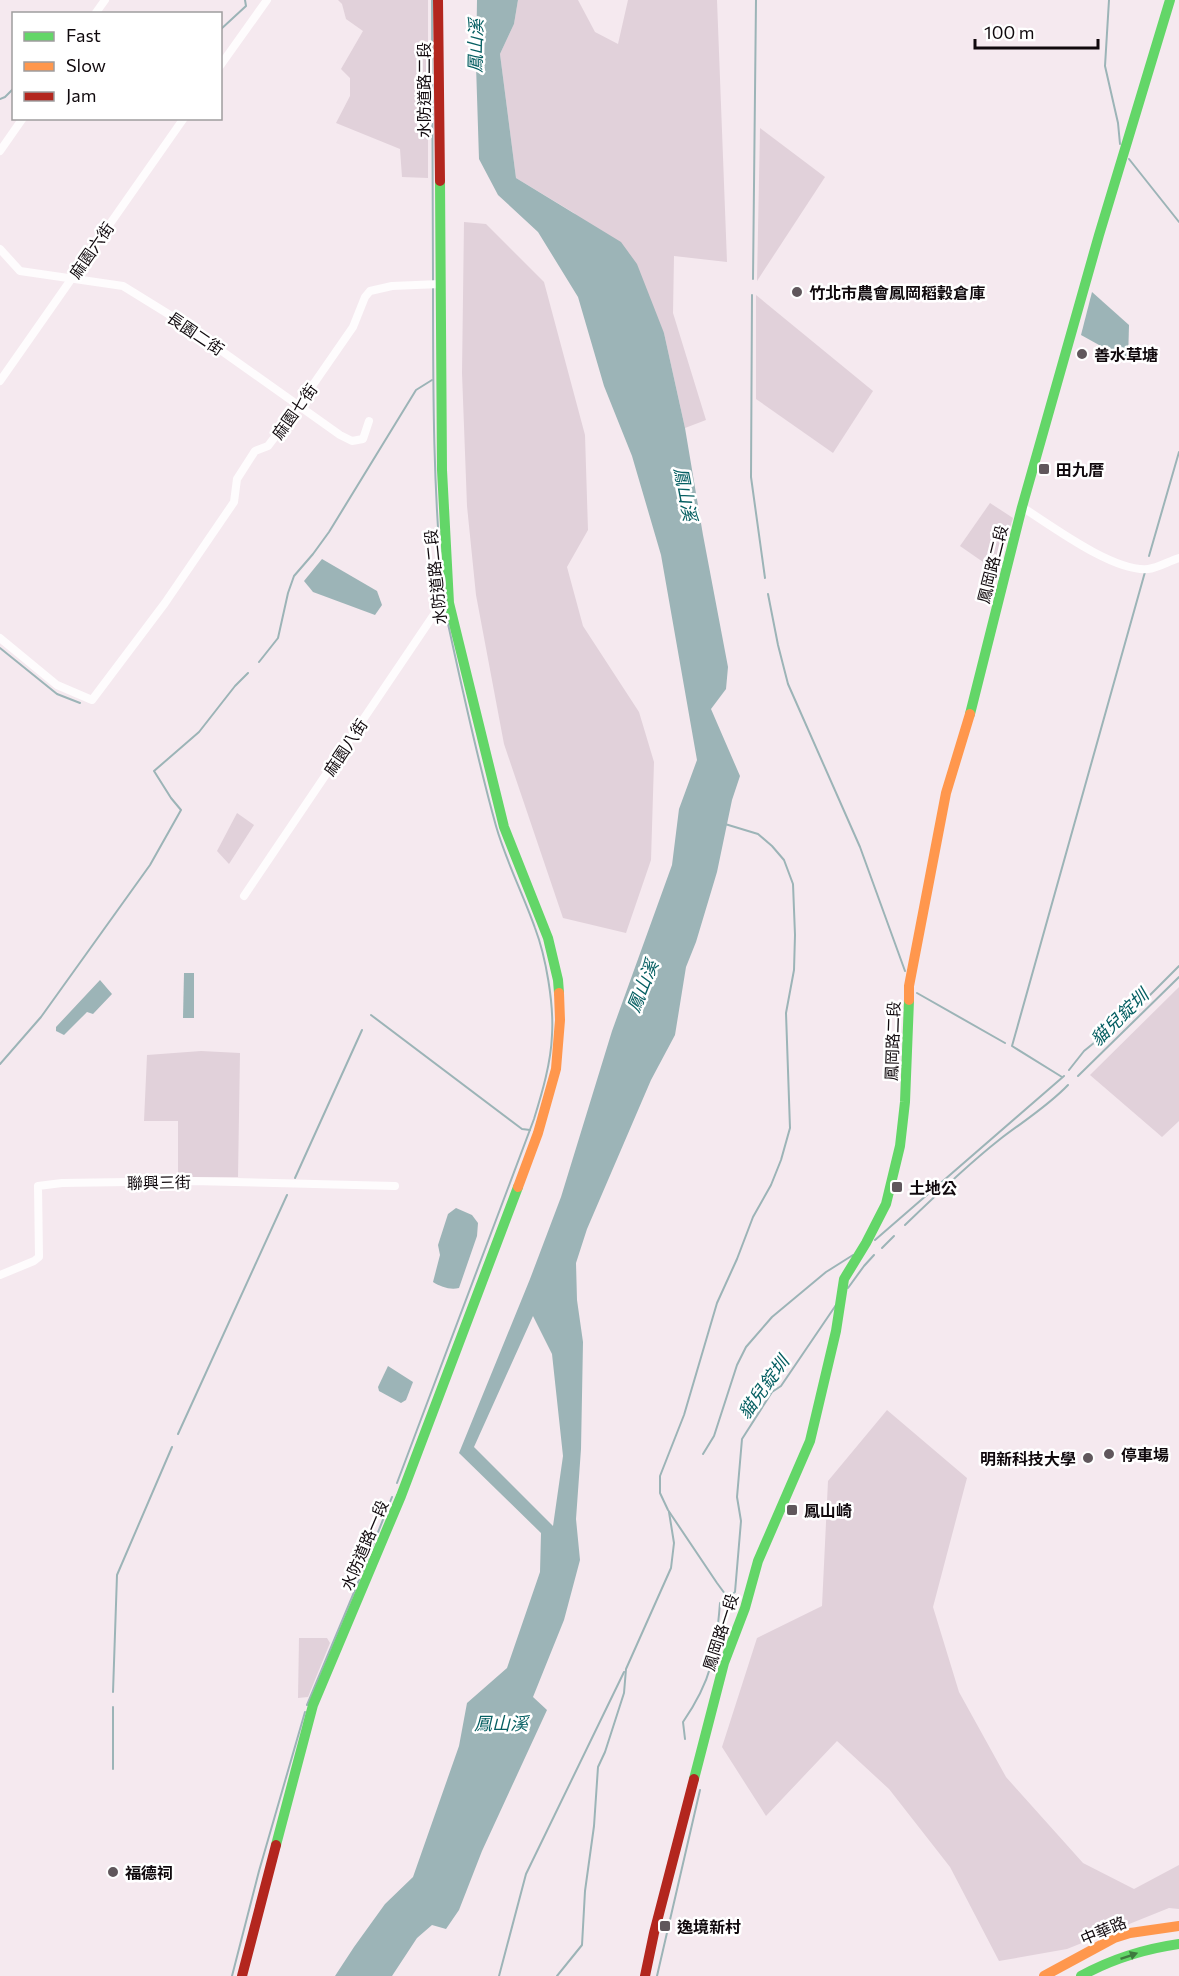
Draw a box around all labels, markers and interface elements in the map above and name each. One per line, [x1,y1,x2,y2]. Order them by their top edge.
legend [12,12,222,120]
scale bar [975,12,1098,50]
water label: 鳳山溪 [464,16,487,73]
text: 100 m [984,21,1034,43]
text: Fast [66,24,101,46]
street label: 水防道路二段 [414,42,433,138]
text: Slow [66,54,106,76]
text: Jam [66,84,96,106]
street label: 麻園六街 [65,218,117,282]
place label: 竹北市農會鳳岡稻穀倉庫 [809,283,985,302]
marker: 竹北市農會鳳岡稻穀倉庫 [790,285,804,299]
street label: 長園二街 [164,307,228,359]
place label: 善水草塘 [1094,345,1158,364]
marker: 善水草塘 [1075,347,1089,361]
street label: 麻園七街 [268,380,320,442]
place label: 田九厝 [1056,460,1104,479]
marker: 田九厝 [1037,462,1051,476]
water label: 鳳山溪 [670,465,703,526]
street label: 鳳岡路二段 [973,523,1011,605]
street label: 水防道路二段 [421,528,449,626]
street label: 麻園八街 [319,715,371,779]
water label: 鳳山溪 [622,954,663,1015]
water label: 貓兒錠圳 [1085,982,1155,1050]
street label: 鳳岡路二段 [881,1001,903,1081]
street label: 聯興三街 [127,1172,191,1192]
place label: 土地公 [909,1178,957,1197]
marker: 土地公 [890,1180,904,1194]
water label: 貓兒錠圳 [733,1349,795,1423]
place label: 停車場 [1121,1445,1169,1464]
marker: 停車場 [1102,1447,1116,1461]
place label: 明新科技大學 [980,1449,1076,1468]
marker: 明新科技大學 [1081,1451,1095,1465]
street label: 水防道路一段 [336,1497,392,1593]
place label: 鳳山崎 [804,1501,852,1520]
marker: 鳳山崎 [785,1503,799,1517]
street label: 鳳岡路一段 [699,1591,741,1673]
water label: 鳳山溪 [474,1712,531,1734]
place label: 福德祠 [125,1863,173,1882]
marker: 福德祠 [106,1865,120,1879]
street label: 中華路 [1077,1912,1129,1948]
place label: 逸境新村 [677,1917,741,1936]
marker: 逸境新村 [658,1919,672,1933]
one-way arrow [1120,1951,1138,1961]

